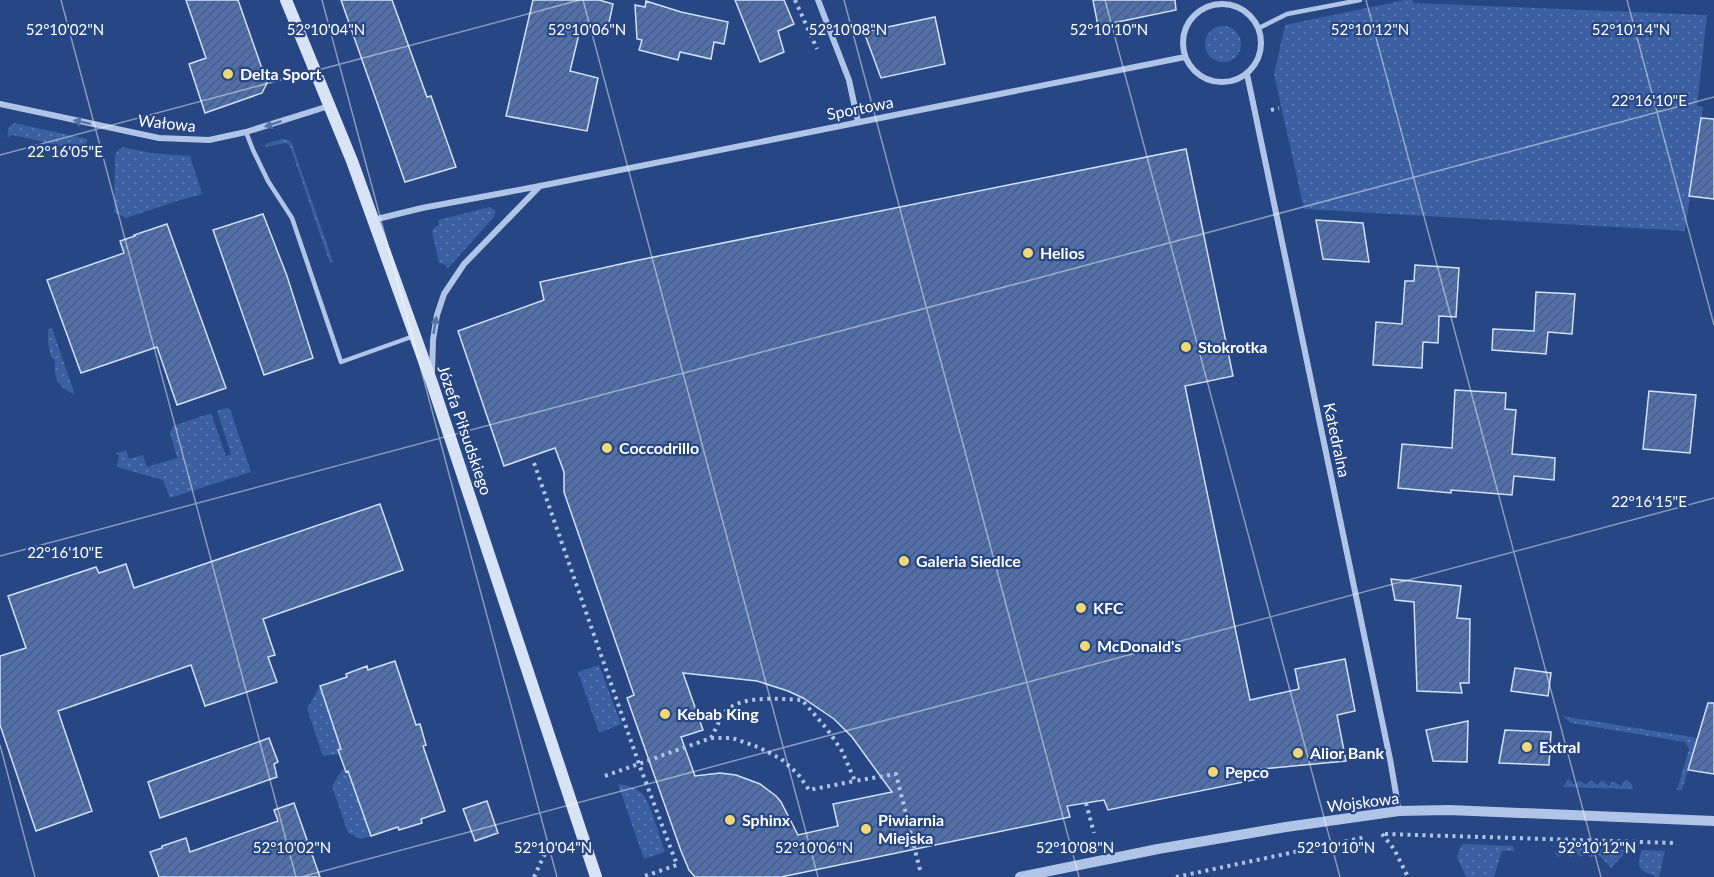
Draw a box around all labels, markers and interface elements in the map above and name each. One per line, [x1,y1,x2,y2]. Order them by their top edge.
text: 52°10'02"N [26,20,104,38]
text: 52°10'04"N [287,20,365,38]
text: 52°10'06"N [548,20,626,38]
text: 52°10'08"N [809,20,887,38]
text: 52°10'10"N [1070,20,1148,38]
text: 52°10'12"N [1331,20,1409,38]
text: 52°10'14"N [1592,20,1670,38]
place label: Delta Sport [240,64,321,83]
marker: Delta Sport [221,67,235,81]
text: 22°16'10"E [1611,91,1687,109]
street label: Sportowa [825,92,895,123]
street label: Wałowa [137,110,197,135]
one-way arrow [72,117,91,126]
one-way arrow [264,119,282,129]
text: 22°16'05"E [27,142,103,160]
place label: Helios [1040,243,1085,262]
marker: Helios [1021,246,1035,260]
one-way arrow [431,315,440,334]
place label: Stokrotka [1198,337,1267,356]
marker: Stokrotka [1179,340,1193,354]
street label: Józefa Piłsudskiego [434,362,497,497]
street label: Katedralna [1320,401,1355,479]
place label: Coccodrillo [619,438,699,457]
marker: Coccodrillo [600,441,614,455]
text: 22°16'15"E [1611,492,1687,510]
text: 22°16'10"E [27,543,103,561]
place label: Galeria Siedlce [916,551,1021,570]
marker: Galeria Siedlce [897,554,911,568]
place label: KFC [1093,598,1124,617]
marker: KFC [1074,601,1088,615]
place label: McDonald's [1097,636,1181,655]
marker: McDonald's [1078,639,1092,653]
place label: Kebab King [677,704,759,723]
marker: Kebab King [658,707,672,721]
place label: Extral [1539,737,1580,756]
marker: Extral [1520,740,1534,754]
place label: Alior Bank [1309,743,1384,762]
marker: Alior Bank [1291,746,1305,760]
place label: Pepco [1225,762,1269,781]
marker: Pepco [1206,765,1220,779]
street label: Wojskowa [1326,788,1400,815]
place label: Sphinx [742,810,791,829]
place label: Piwiarnia Miejska [878,810,944,847]
marker: Sphinx [723,813,737,827]
marker: Piwiarnia Miejska [859,822,873,836]
text: 52°10'02"N [253,838,331,856]
text: 52°10'04"N [514,838,592,856]
text: 52°10'06"N [775,838,853,856]
text: 52°10'08"N [1036,838,1114,856]
text: 52°10'10"N [1297,838,1375,856]
text: 52°10'12"N [1558,838,1636,856]

